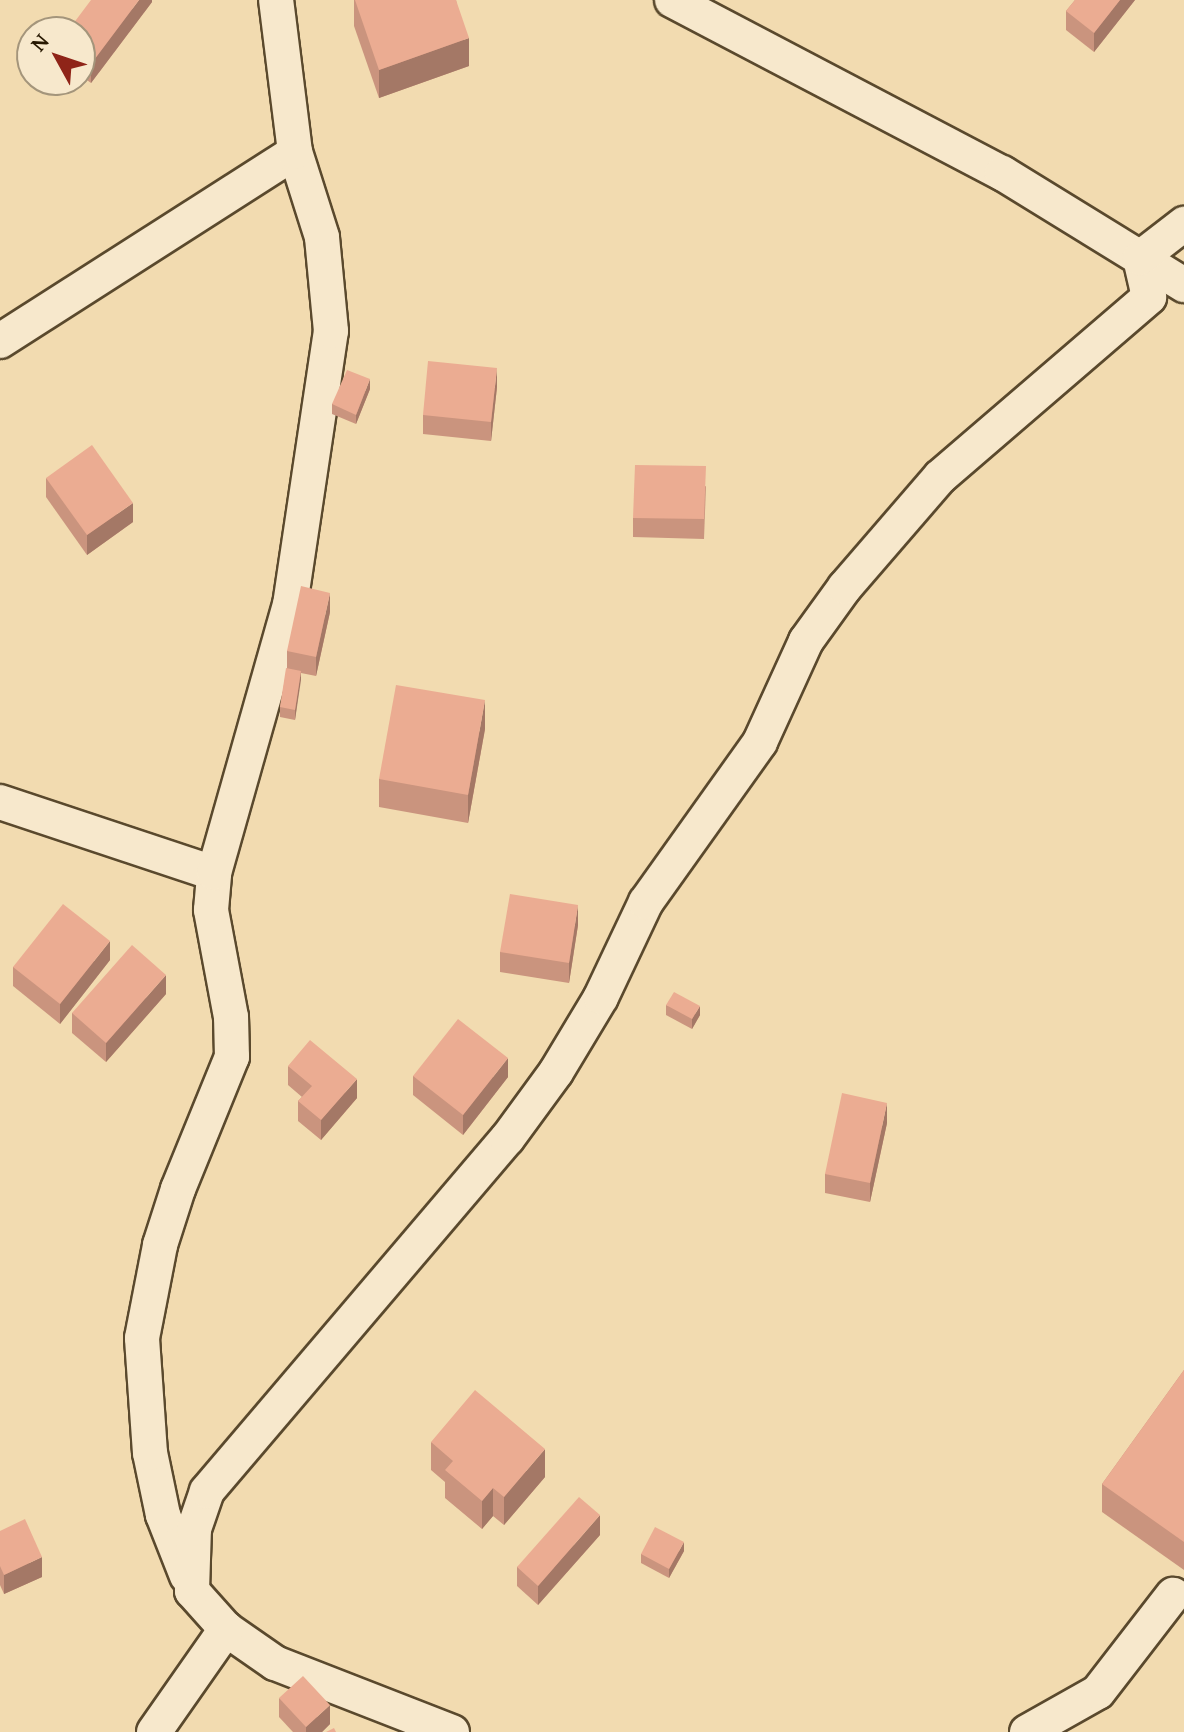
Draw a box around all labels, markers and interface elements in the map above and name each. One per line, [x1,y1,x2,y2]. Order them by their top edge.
north arrow [16,16,96,96]
text: N [22,26,56,58]

